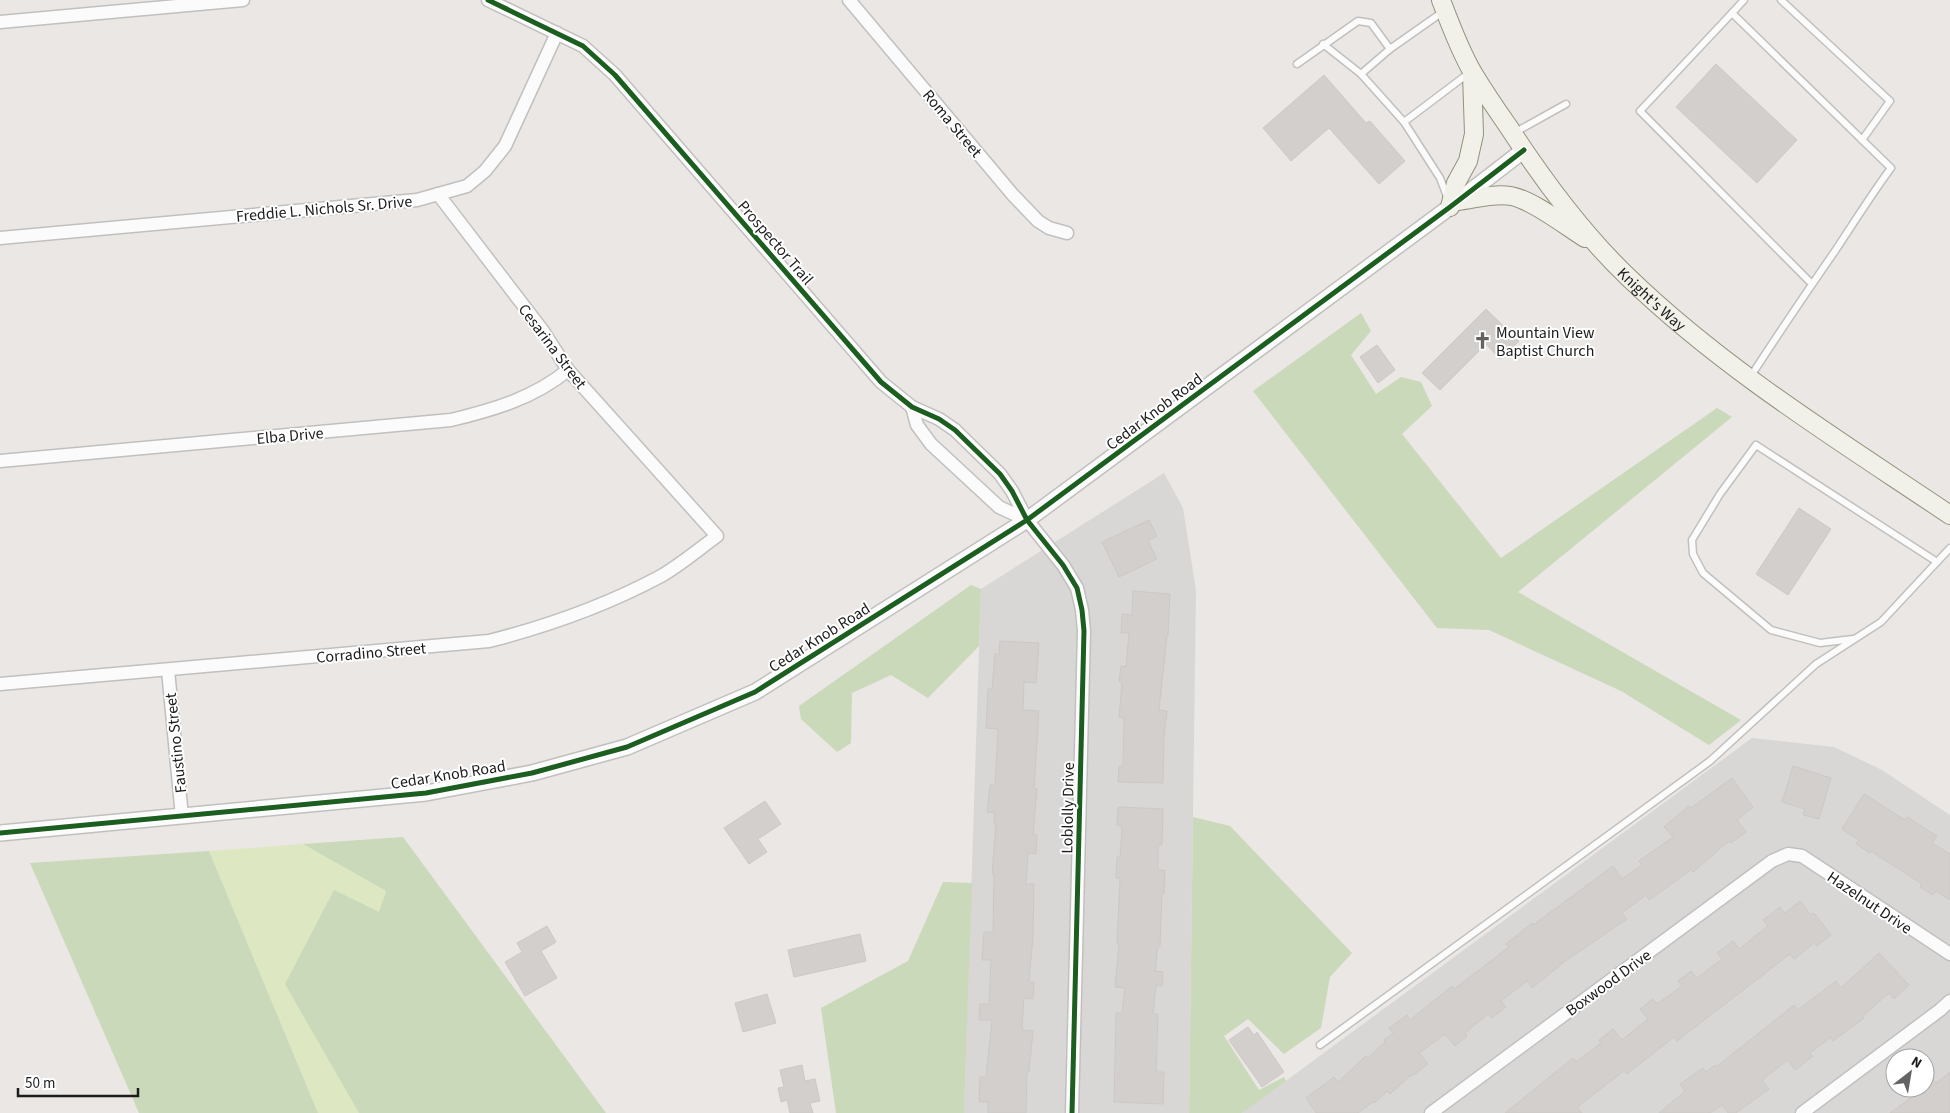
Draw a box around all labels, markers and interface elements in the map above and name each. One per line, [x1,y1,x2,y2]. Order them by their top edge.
street label: Roma Street [917,85,987,163]
street label: Freddie L. Nichols Sr. Drive [235,190,413,228]
street label: Prospector Trail [732,196,818,290]
street label: Knight's Way [1612,263,1691,337]
street label: Cesarina Street [513,299,592,394]
place label: Mountain View Baptist Church [1496,322,1595,362]
church icon: Mountain View Baptist Church [1472,331,1492,351]
street label: Cedar Knob Road [1102,368,1207,455]
street label: Elba Drive [256,422,325,450]
street label: Cedar Knob Road [765,598,874,678]
street label: Corradino Street [315,637,427,669]
street label: Faustino Street [160,691,192,794]
street label: Cedar Knob Road [389,755,507,795]
street label: Loblolly Drive [1056,762,1080,854]
street label: Hazelnut Drive [1823,866,1916,939]
street label: Boxwood Drive [1561,944,1656,1021]
north arrow [1885,1048,1935,1098]
text: N [1907,1052,1925,1074]
scale bar [18,1066,138,1098]
text: 50 m [25,1073,55,1094]

